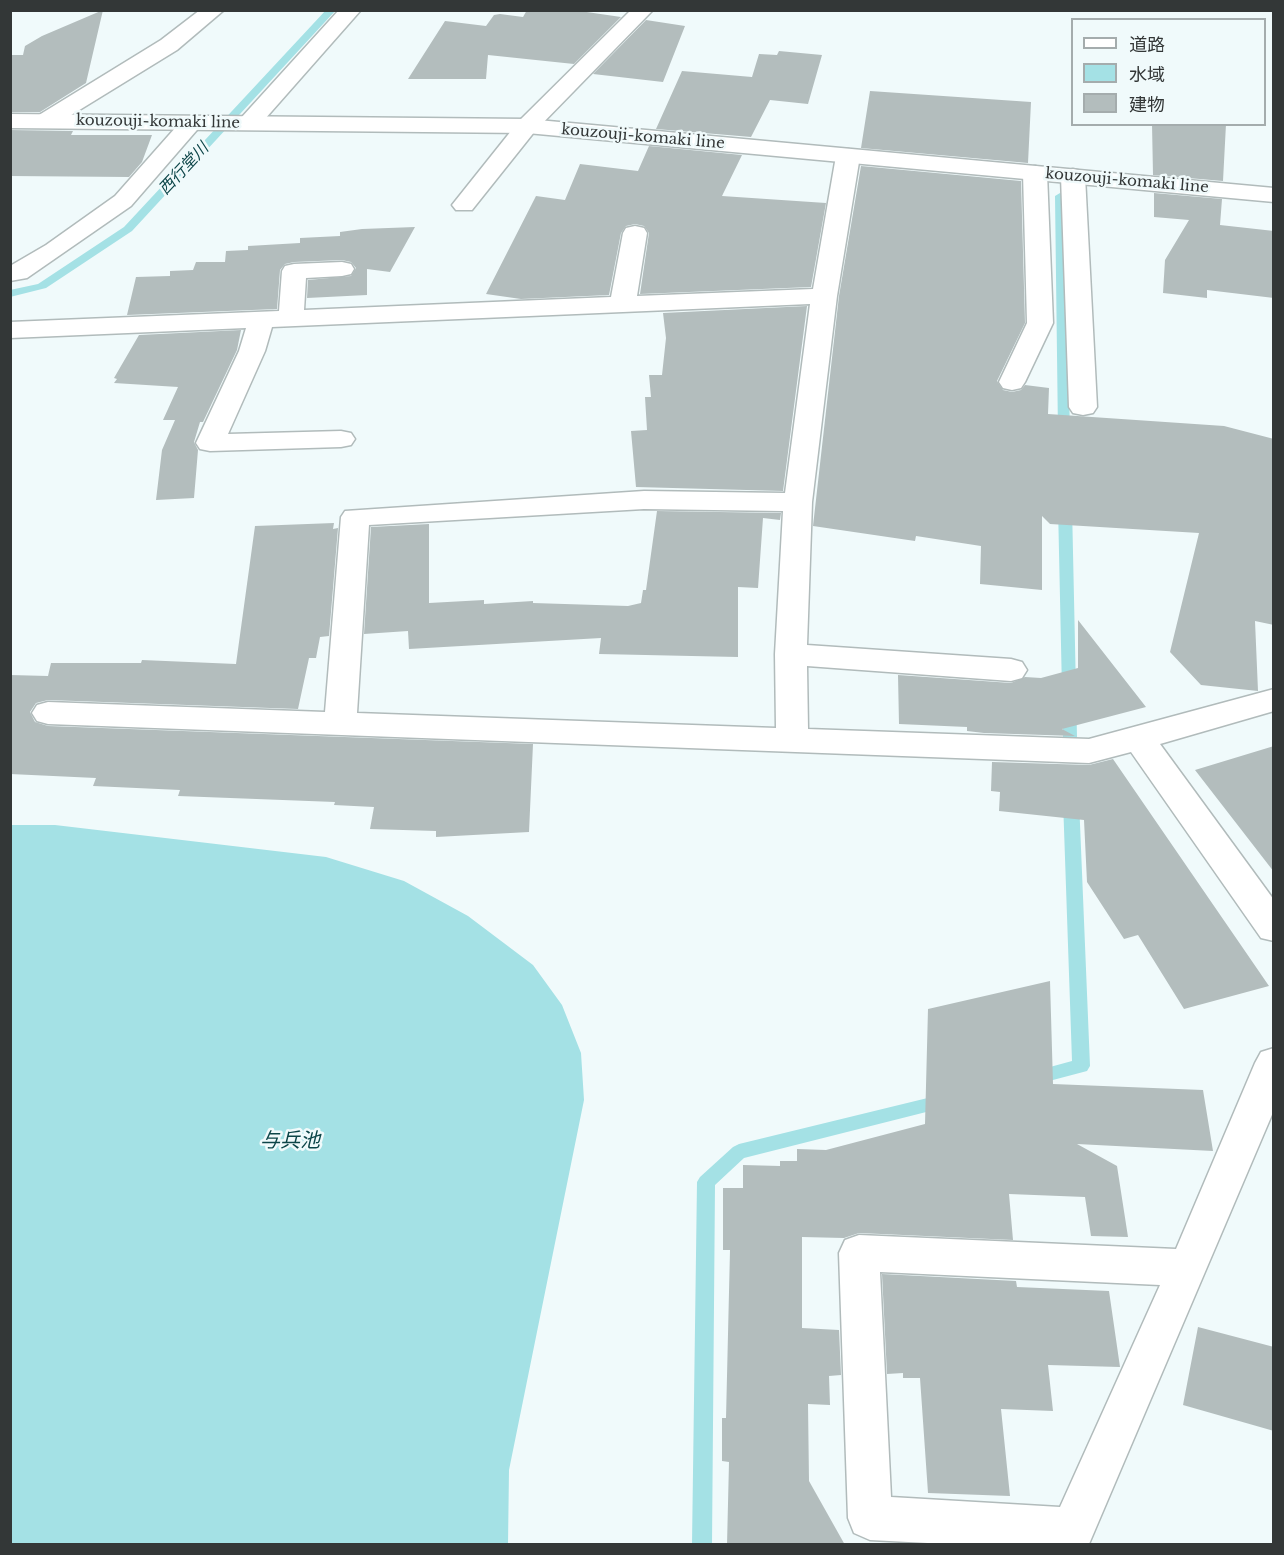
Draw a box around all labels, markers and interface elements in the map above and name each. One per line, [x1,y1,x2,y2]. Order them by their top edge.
legend [1071,18,1266,126]
text: 道路 [1129,34,1165,56]
text: 水域 [1129,64,1165,86]
text: 建物 [1129,94,1165,116]
street label: kouzouji-komaki line [76,112,240,132]
street label: kouzouji-komaki line [561,121,725,153]
water label: 西行堂川 [155,139,213,199]
street label: kouzouji-komaki line [1045,165,1209,197]
water label: 与兵池 [260,1129,320,1153]

